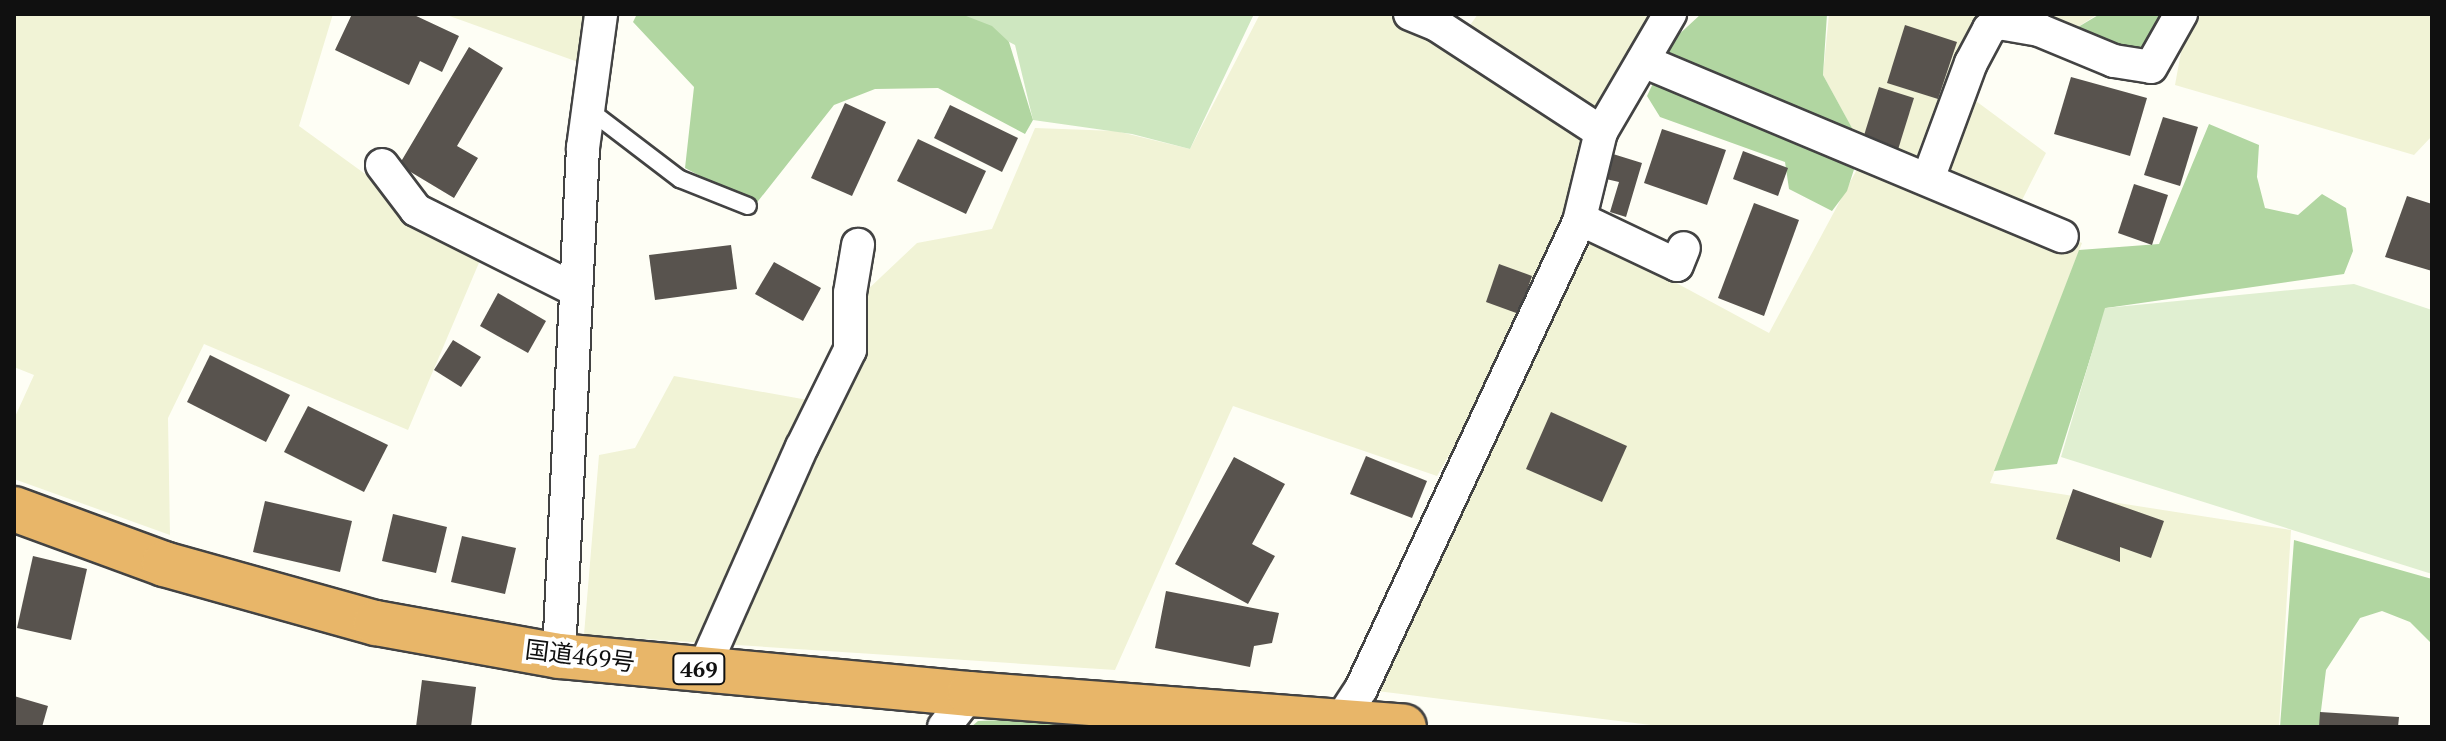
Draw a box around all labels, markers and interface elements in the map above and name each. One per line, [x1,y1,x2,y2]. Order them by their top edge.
street label: 国道469号 [523,635,637,677]
road number: 469 [671,651,727,687]

